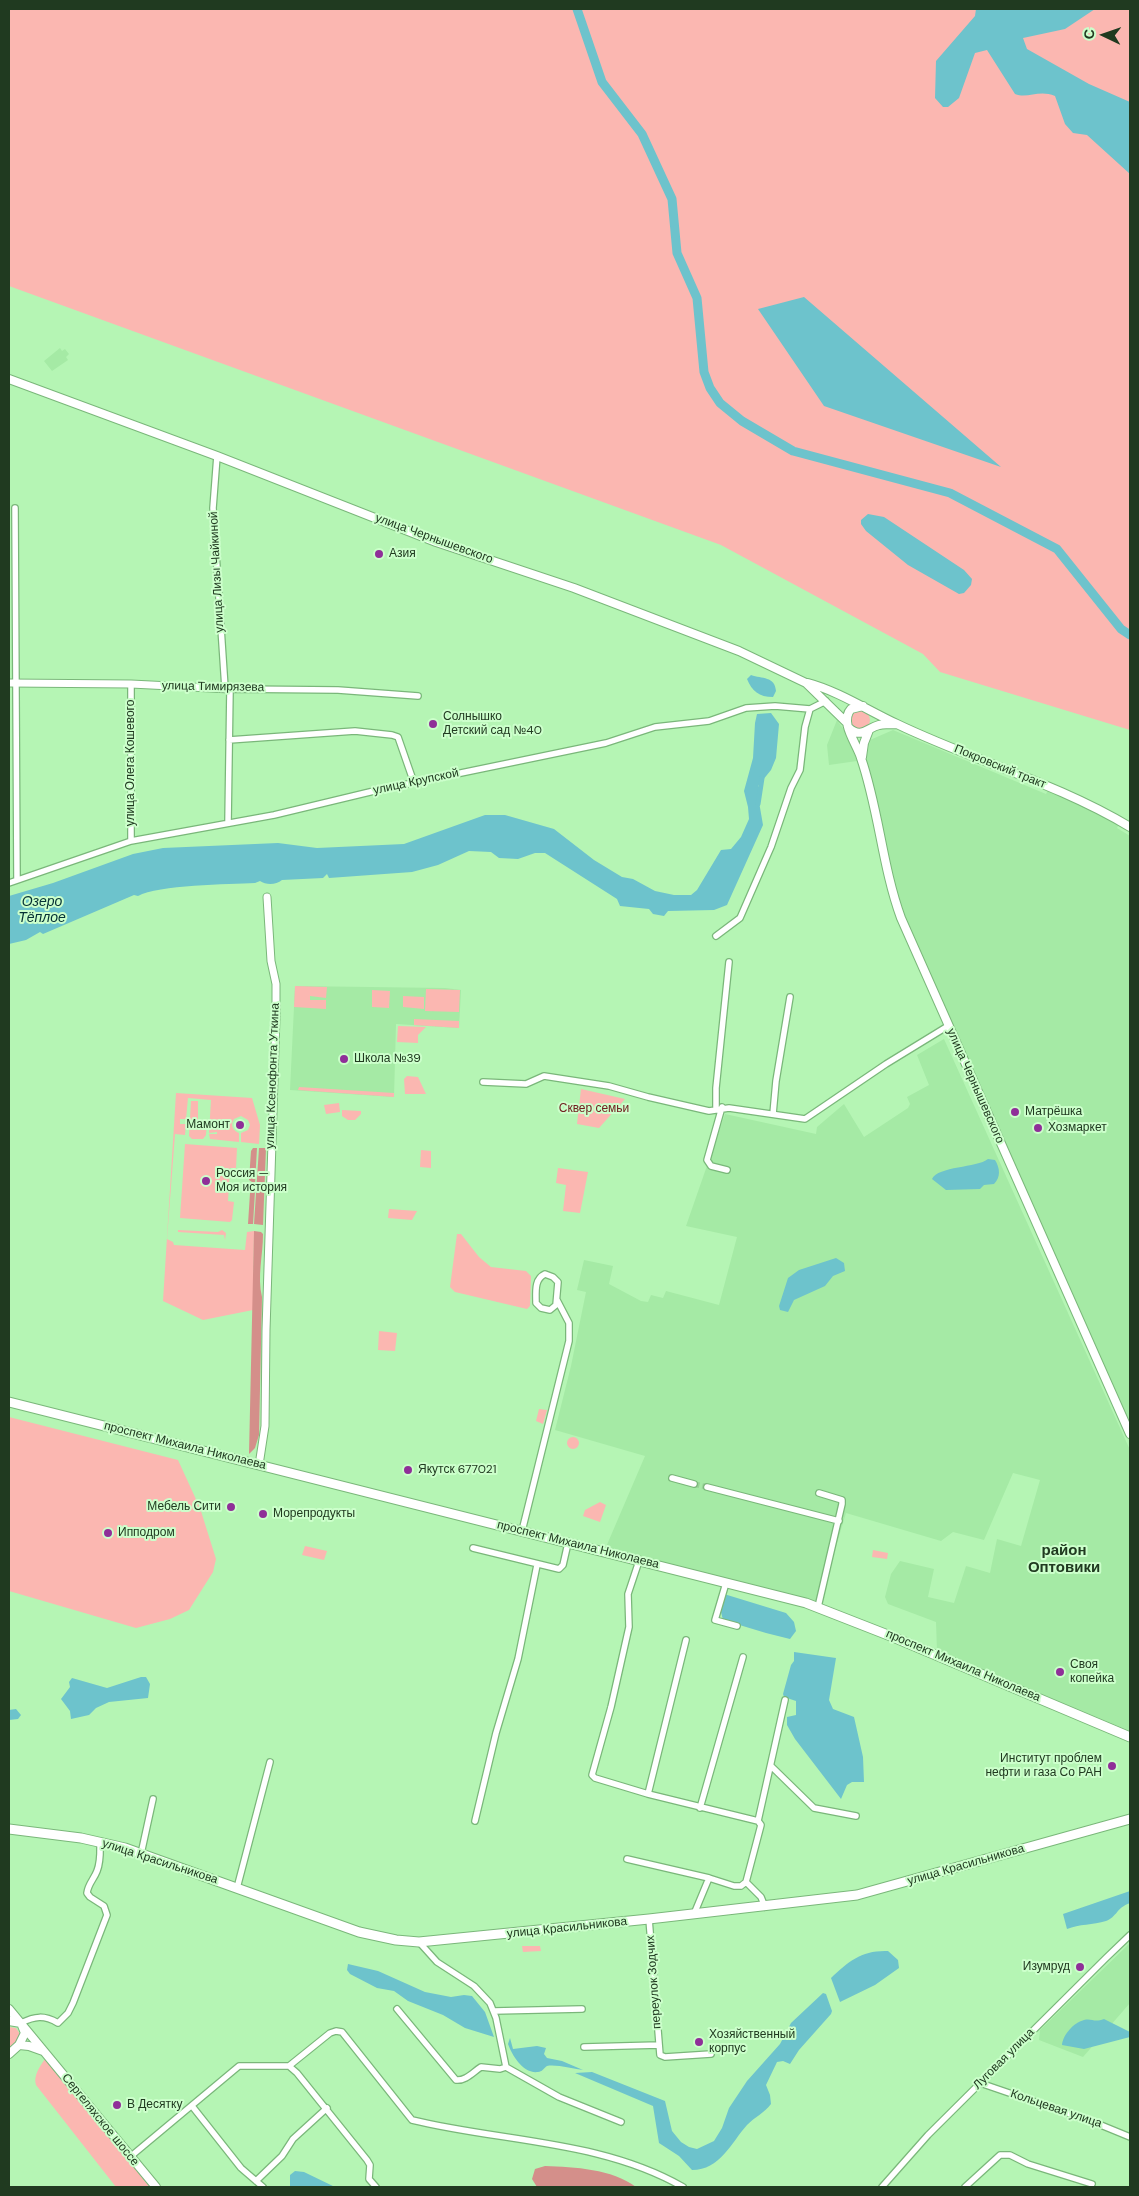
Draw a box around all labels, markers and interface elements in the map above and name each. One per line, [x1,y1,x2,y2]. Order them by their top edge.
north arrow [1079,10,1129,60]
text: С [1080,29,1098,40]
street label: улица Лизы Чайкиной [207,511,227,633]
street label: улица Чернышевского [373,511,495,567]
place label: Азия [389,547,416,561]
marker: Азия [373,548,385,560]
street label: улица Тимирязева [162,679,264,695]
street label: улица Олега Кошевого [124,700,138,826]
place label: Солнышко Детский сад №40 [443,710,542,738]
marker: Солнышко Детский сад №40 [427,718,439,730]
street label: Покровский тракт [952,742,1048,792]
street label: улица Крупской [372,766,460,798]
water label: Озеро Тёплое [18,894,66,926]
street label: улица Ксенофонта Уткина [263,1003,283,1149]
street label: улица Чернышевского [943,1026,1007,1146]
place label: Школа №39 [354,1052,421,1066]
marker: Школа №39 [338,1053,350,1065]
park label: Сквер семьи [559,1102,629,1116]
place label: Матрёшка [1025,1105,1082,1119]
marker: Матрёшка [1009,1106,1021,1118]
place label: Мамонт [186,1118,230,1132]
marker: Мамонт [234,1119,246,1131]
place label: Хозмаркет [1048,1121,1107,1135]
marker: Хозмаркет [1032,1122,1044,1134]
place label: Россия — Моя история [216,1167,287,1195]
marker: Россия — Моя история [200,1175,212,1187]
street label: проспект Михаила Николаева [103,1419,267,1473]
place label: Якутск 677021 [418,1463,496,1477]
marker: Якутск 677021 [402,1464,414,1476]
place label: Мебель Сити [147,1500,221,1514]
marker: Мебель Сити [225,1501,237,1513]
place label: Морепродукты [273,1507,355,1521]
marker: Морепродукты [257,1508,269,1520]
street label: проспект Михаила Николаева [496,1518,660,1572]
place label: Ипподром [118,1526,175,1540]
marker: Ипподром [102,1527,114,1539]
district label: район Оптовики [1028,1542,1100,1577]
street label: проспект Михаила Николаева [884,1627,1042,1705]
place label: Своя копейка [1070,1658,1114,1686]
marker: Своя копейка [1054,1666,1066,1678]
place label: Институт проблем нефти и газа Со РАН [985,1752,1102,1780]
marker: Институт проблем нефти и газа Со РАН [1106,1760,1118,1772]
street label: улица Красильникова [100,1836,220,1888]
street label: улица Красильникова [906,1841,1026,1889]
street label: улица Красильникова [506,1915,628,1941]
street label: переулок Зодчих [644,1935,664,2029]
place label: Изумруд [1023,1960,1070,1974]
marker: Изумруд [1074,1961,1086,1973]
street label: Луговая улица [970,2025,1038,2093]
place label: Хозяйственный корпус [709,2028,795,2056]
marker: Хозяйственный корпус [693,2036,705,2048]
street label: Сергеляхское шоссе [58,2071,142,2169]
street label: Кольцевая улица [1008,2087,1104,2131]
place label: В Десятку [127,2098,182,2112]
marker: В Десятку [111,2099,123,2111]

